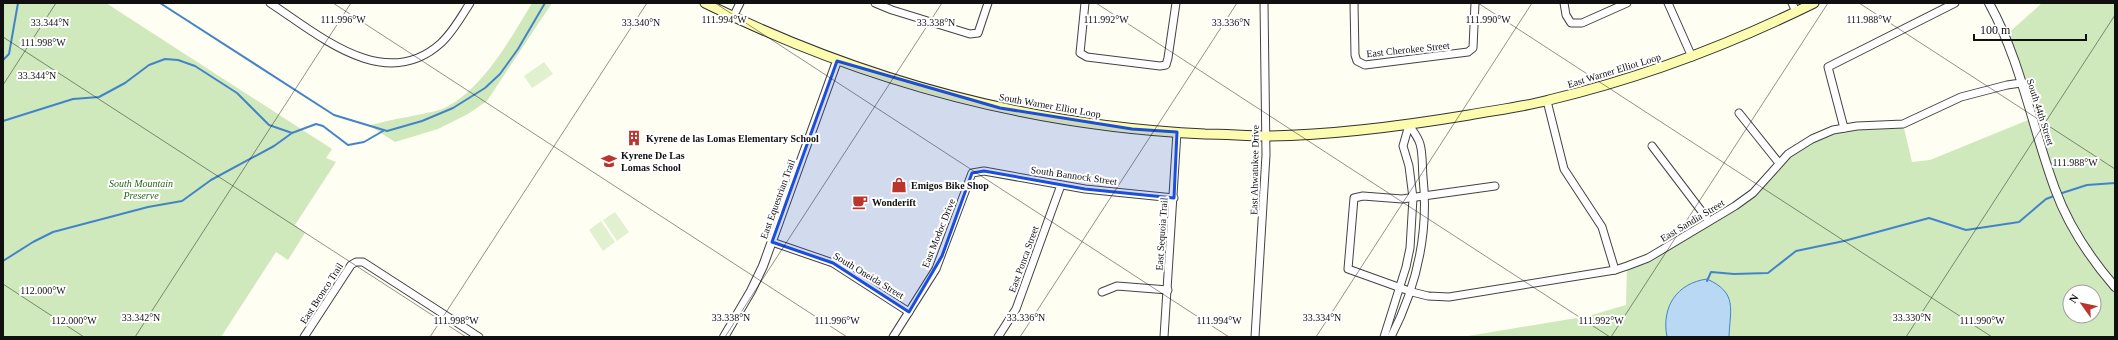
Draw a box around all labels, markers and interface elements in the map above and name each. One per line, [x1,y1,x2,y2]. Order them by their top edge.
text: 111.996°W [320,14,366,25]
text: 111.994°W [701,14,747,25]
text: 111.992°W [1083,14,1129,25]
text: 111.990°W [1465,14,1511,25]
text: 111.988°W [1846,14,1892,25]
scale bar [1974,16,2086,42]
text: 33.344°N [31,17,69,28]
text: 33.340°N [622,17,660,28]
text: 33.338°N [917,17,955,28]
text: 33.336°N [1212,17,1250,28]
text: 100 m [1980,23,2011,37]
text: 111.998°W [20,37,66,48]
street label: East Cherokee Street [1366,40,1451,59]
street label: East Warner Elliot Loop [1566,51,1662,90]
text: 33.344°N [18,70,56,81]
street label: South 44th Street [2025,77,2057,147]
street label: South Warner Elliot Loop [998,91,1102,120]
street label: East Ahwatukee Drive [1248,124,1261,215]
building icon: Kyrene de las Lomas Elementary School [625,129,643,147]
place label: Kyrene de las Lomas Elementary School [646,133,819,144]
place label: Kyrene De Las Lomas School [621,150,685,173]
school or university icon: Kyrene De Las Lomas School [600,152,618,170]
text: 111.988°W [2052,157,2098,168]
street label: East Equestrian Trail [758,158,797,240]
street label: South Bannock Street [1030,164,1118,187]
shop icon: Emigos Bike Shop [890,176,908,194]
park label: South Mountain Preserve [109,178,173,201]
place label: Emigos Bike Shop [911,180,989,191]
cafe icon: Wonderift [851,193,869,211]
place label: Wonderift [872,197,917,208]
street label: East Modoc Drive [920,197,958,269]
street label: East Sequoia Trail [1153,197,1170,271]
street label: East Sandia Street [1658,197,1726,244]
street label: East Ponca Street [1006,224,1041,294]
street label: South Oneida Street [831,250,906,301]
street label: East Bronco Trail [298,261,345,326]
north arrow [2062,284,2102,324]
text: 112.000°W [20,285,66,296]
text: N [2066,292,2081,305]
text: 33.342°N [122,312,160,323]
text: 33.338°N [712,312,750,323]
text: 33.336°N [1007,312,1045,323]
text: 33.334°N [1303,312,1341,323]
text: 33.330°N [1893,312,1931,323]
text: 112.000°W [51,315,97,326]
text: 111.998°W [433,315,479,326]
text: 111.996°W [814,315,860,326]
text: 111.994°W [1196,315,1242,326]
text: 111.992°W [1578,315,1624,326]
text: 111.990°W [1959,315,2005,326]

